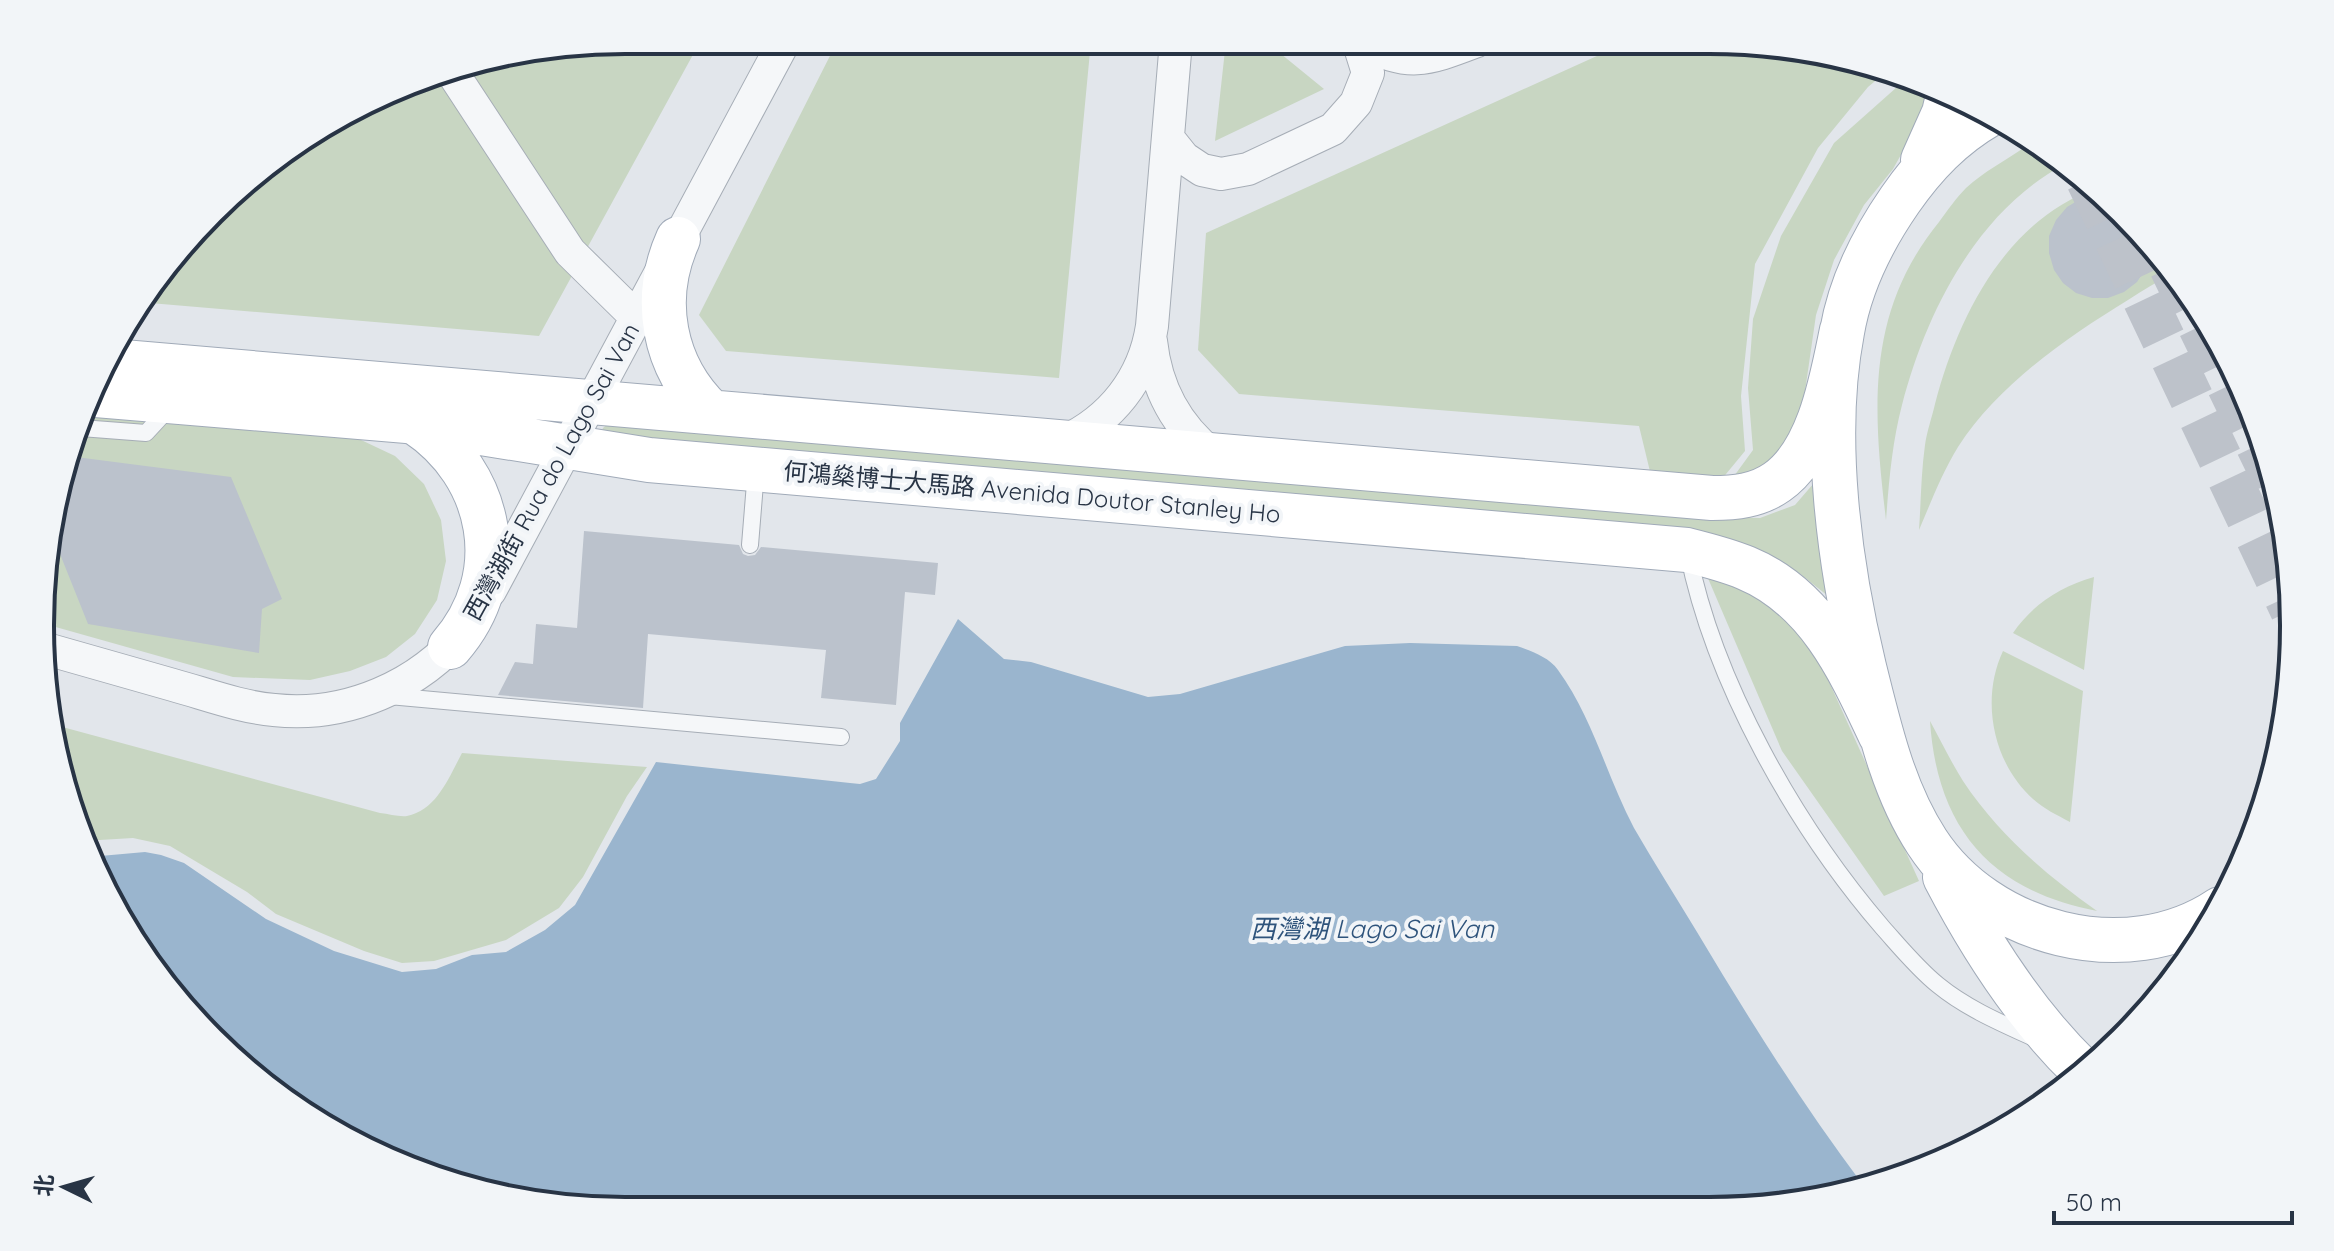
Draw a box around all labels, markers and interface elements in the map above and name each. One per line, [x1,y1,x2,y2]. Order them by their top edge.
street label: 西灣湖街 Rua do Lago Sai Van [457,318,646,625]
street label: 何鴻燊博士大馬路 Avenida Doutor Stanley Ho [782,455,1282,529]
water label: 西灣湖 Lago Sai Van [1250,912,1495,945]
north arrow [24,1147,104,1227]
text: 北 [29,1173,59,1197]
scale bar [2054,1175,2292,1225]
text: 50 m [2066,1187,2122,1217]

